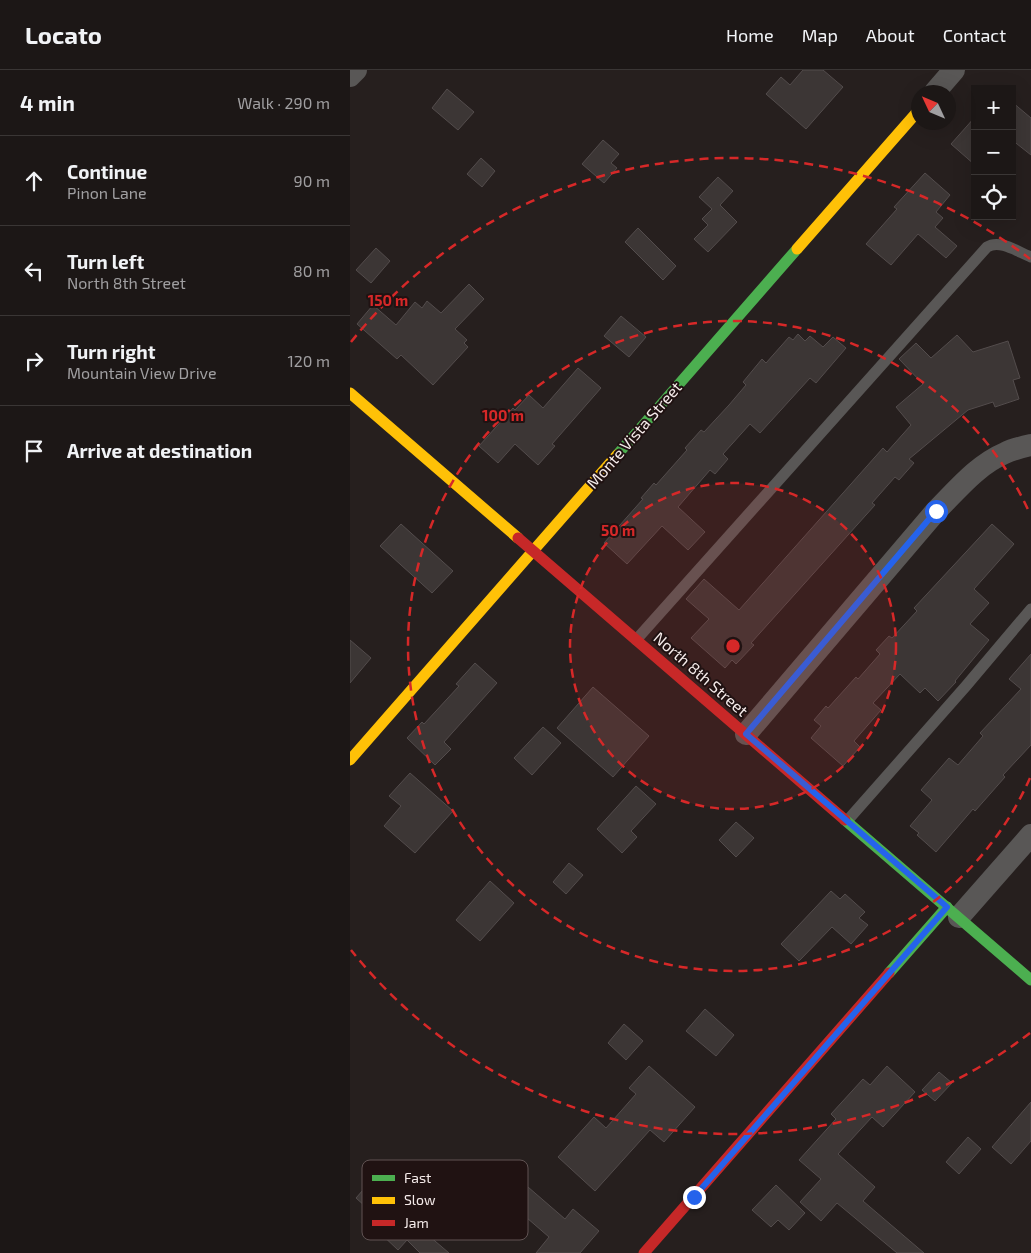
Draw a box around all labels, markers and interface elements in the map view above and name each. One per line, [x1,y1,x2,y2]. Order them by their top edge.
text: Locato [25,20,102,49]
text: Home [726,24,774,46]
text: Map [802,24,838,46]
text: About [866,24,915,46]
text: Contact [943,24,1006,46]
north arrow [911,85,956,130]
map controls [971,85,1016,220]
button: + [971,85,1016,130]
text: 4 min [20,90,75,115]
text: Walk · 290 m [237,93,330,112]
button: − [971,130,1016,175]
text: Continue [67,160,147,183]
icon: ahead [20,167,48,195]
text: 90 m [294,171,330,190]
button: locate [971,175,1016,220]
text: Pinon Lane [67,183,147,202]
text: Turn left [67,250,144,273]
icon: left [20,257,48,285]
text: 80 m [293,261,330,280]
text: North 8th Street [67,273,186,292]
text: 150 m [368,291,408,309]
text: Turn right [67,340,155,363]
icon: right [20,347,48,375]
text: 120 m [287,351,330,370]
text: Mountain View Drive [67,363,217,382]
street label: Monte Vista Street [582,377,685,492]
text: 100 m [482,406,524,424]
icon: arrive [20,437,48,465]
text: Arrive at destination [67,439,252,462]
route start [925,500,948,523]
text: 50 m [601,521,635,539]
street label: North 8th Street [650,627,752,720]
centre of rings [724,637,742,655]
legend [362,1160,528,1240]
text: Fast [404,1169,431,1186]
route end [683,1186,706,1209]
text: Slow [404,1191,436,1208]
text: Jam [404,1214,429,1231]

